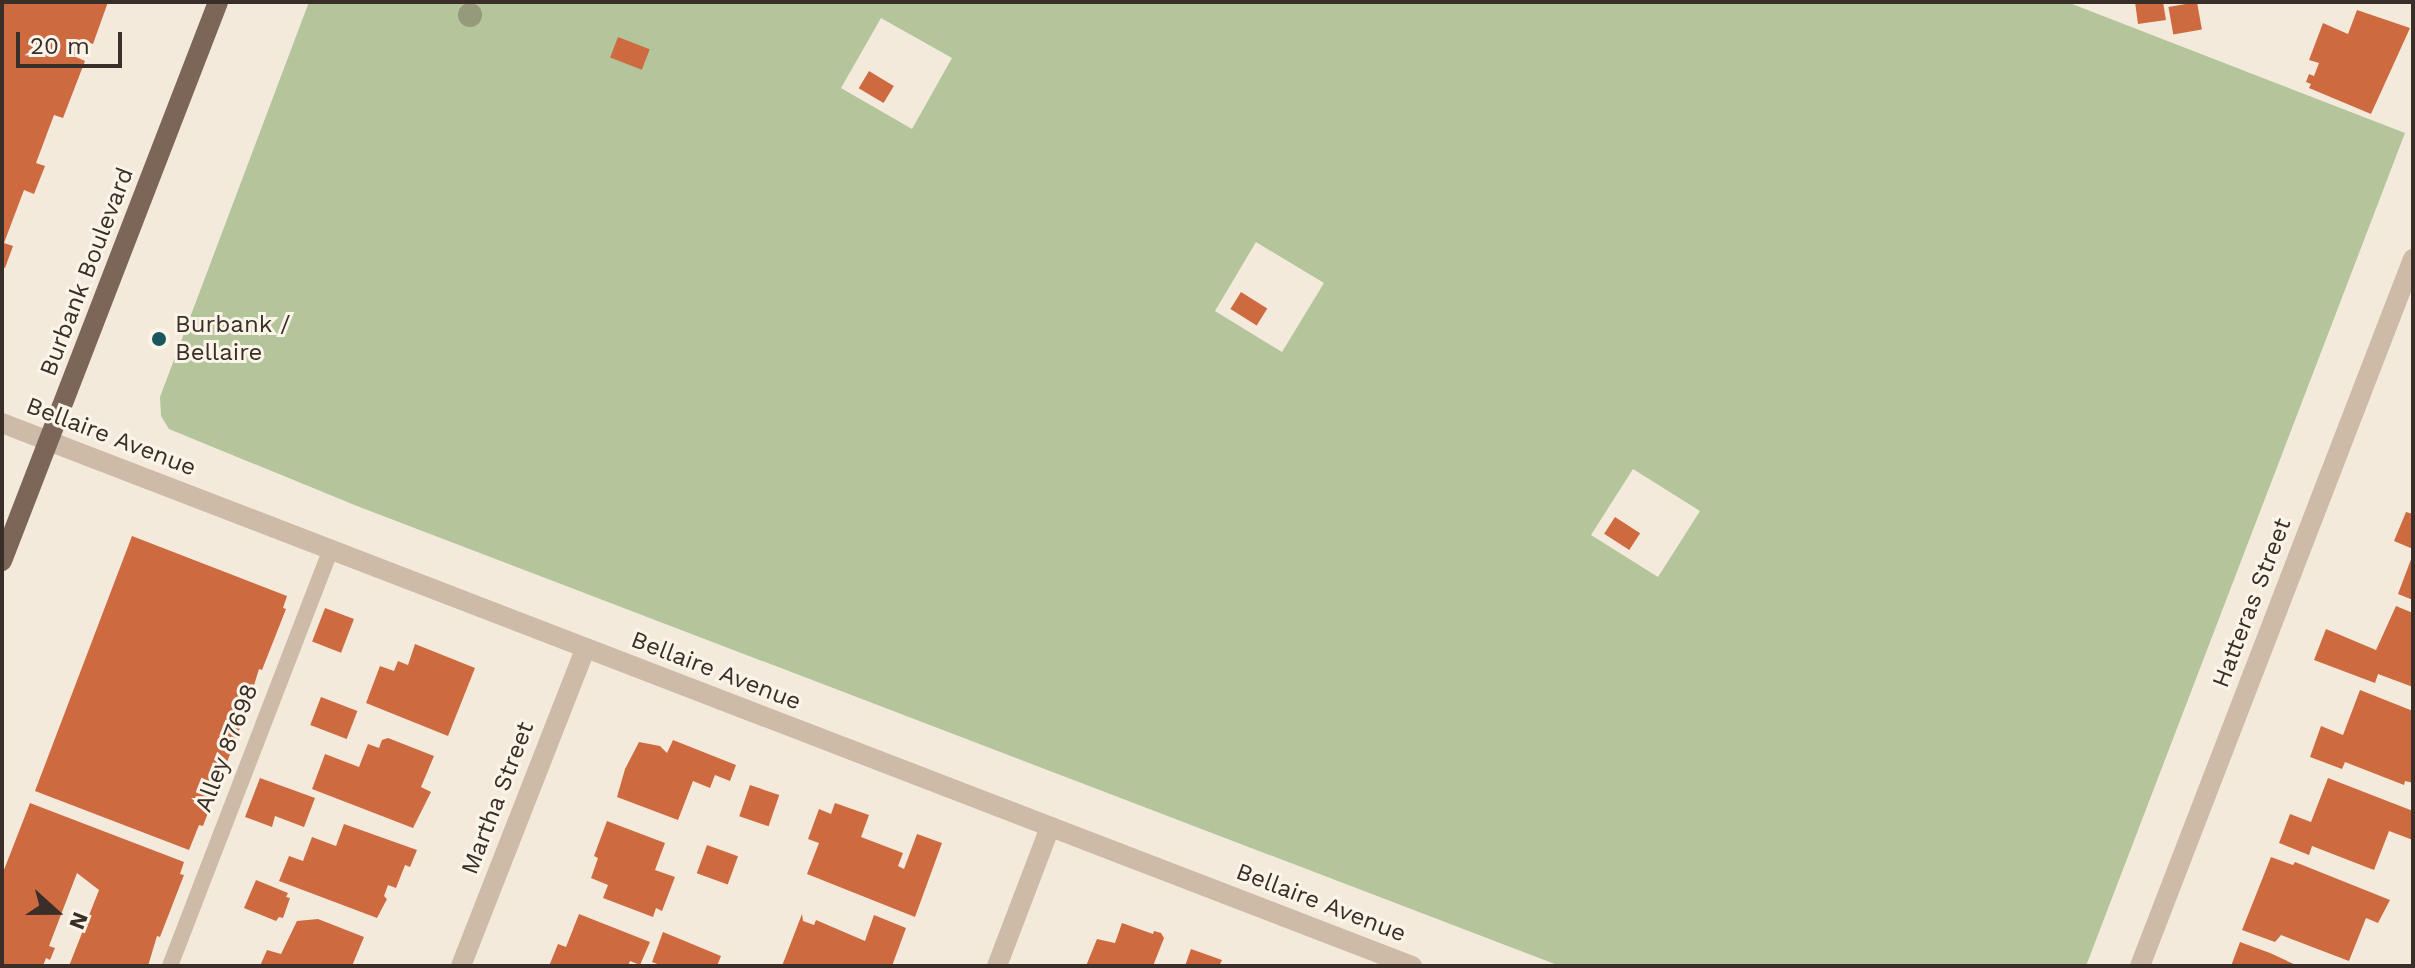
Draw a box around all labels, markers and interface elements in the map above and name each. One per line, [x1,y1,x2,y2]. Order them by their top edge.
scale bar [20,16,126,66]
text: 20 m [30,32,90,60]
street label: Burbank Boulevard [34,163,140,381]
place label: Burbank / Bellaire [175,311,291,367]
marker: Burbank / Bellaire [150,330,168,348]
street label: Bellaire Avenue [22,391,200,483]
street label: Hatteras Street [2206,514,2298,692]
street label: Bellaire Avenue [627,625,805,717]
street label: Alley 87698 [189,680,265,816]
street label: Martha Street [456,717,540,879]
street label: Bellaire Avenue [1232,857,1410,949]
north arrow [16,872,96,952]
text: N [64,909,93,933]

